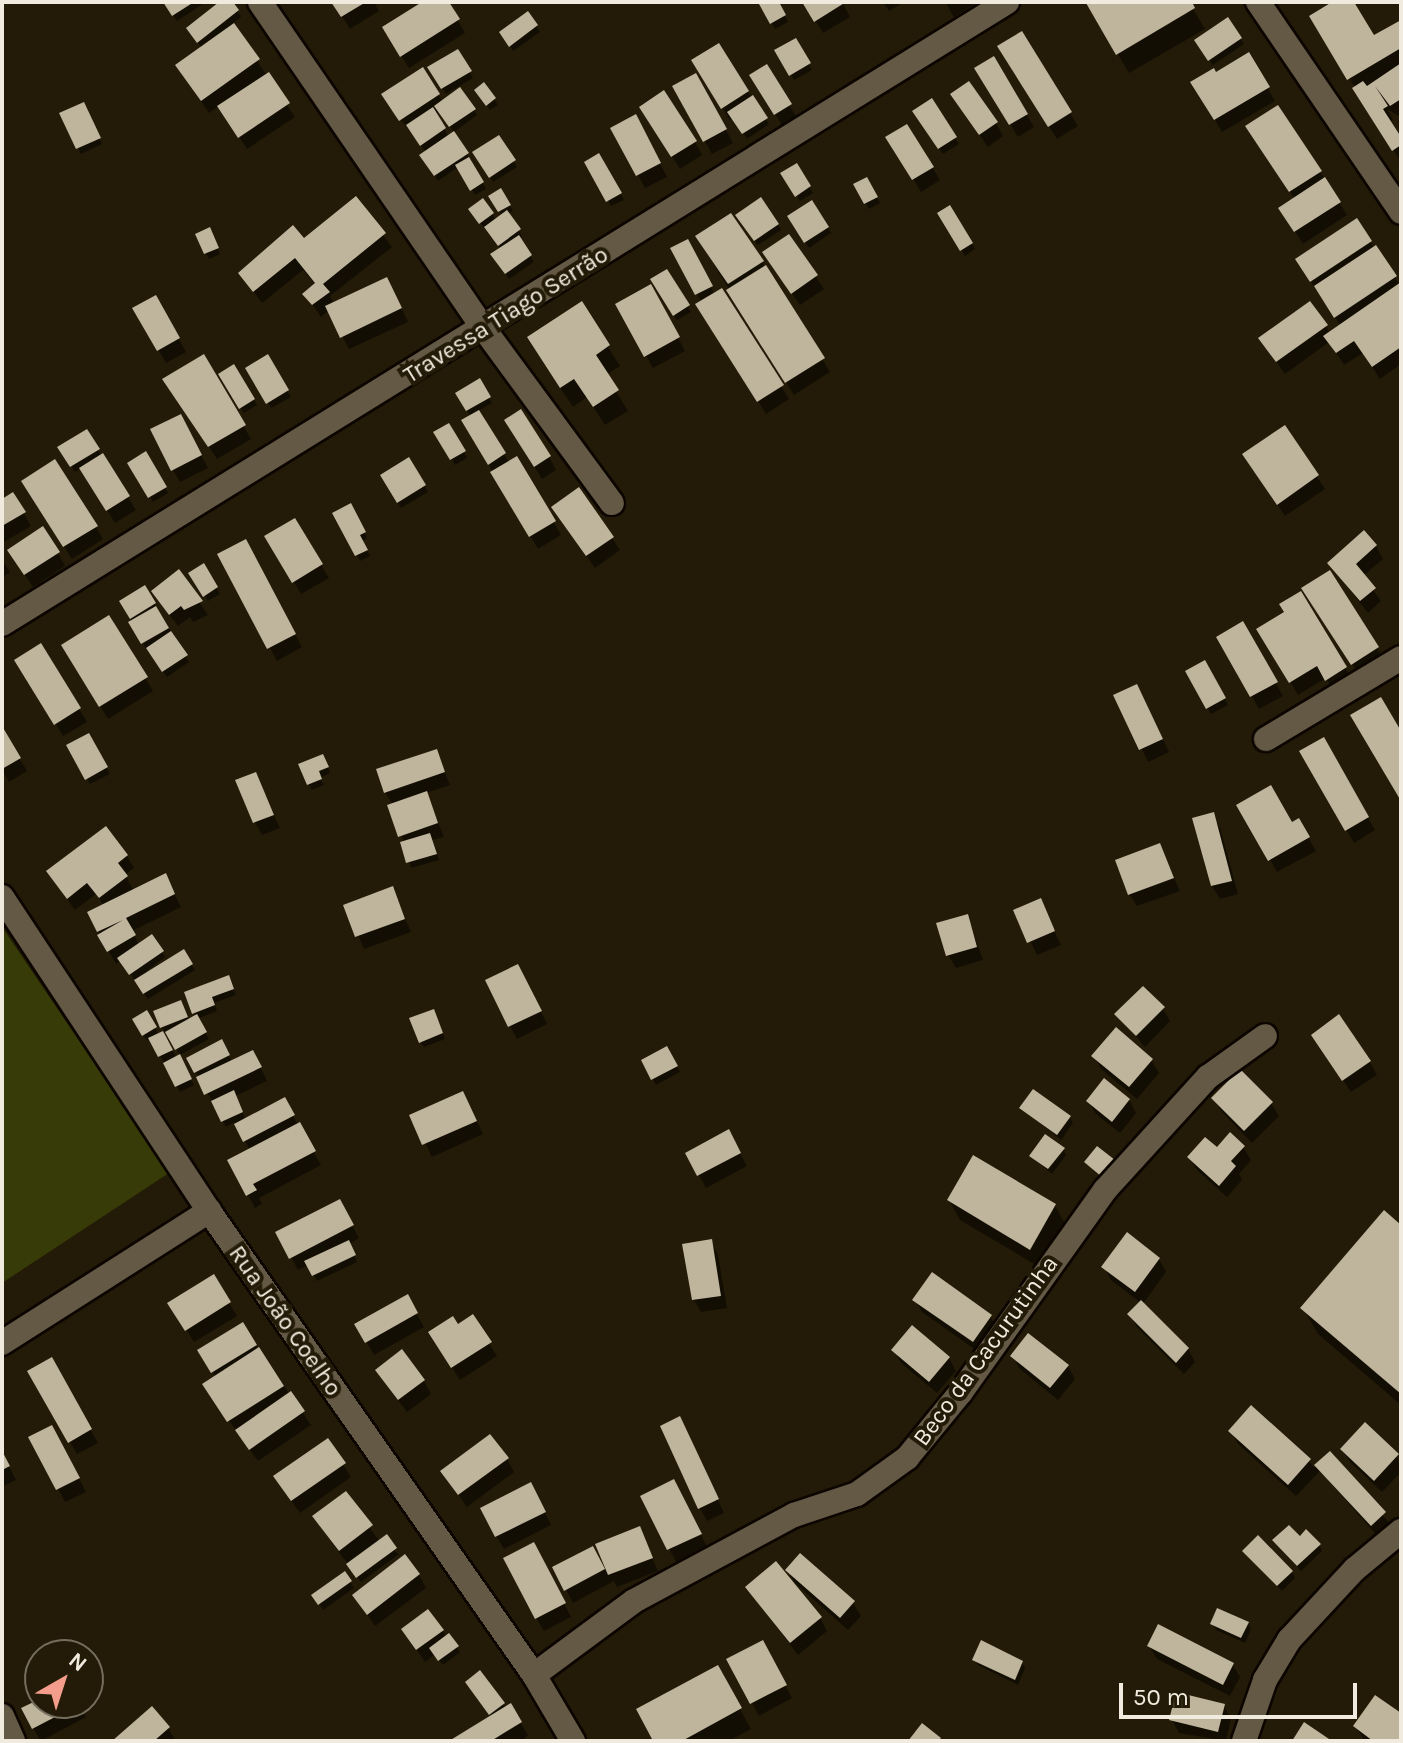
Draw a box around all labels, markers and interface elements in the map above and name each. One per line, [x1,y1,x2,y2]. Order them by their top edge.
street label: Travessa Tiago Serrão [398,240,614,390]
street label: Rua João Coelho [222,1240,348,1402]
street label: Beco da Cacurutinha [907,1250,1065,1452]
north arrow [24,1639,104,1719]
text: N [64,1647,92,1677]
scale bar [1123,1667,1361,1717]
text: 50 m [1133,1683,1189,1711]

